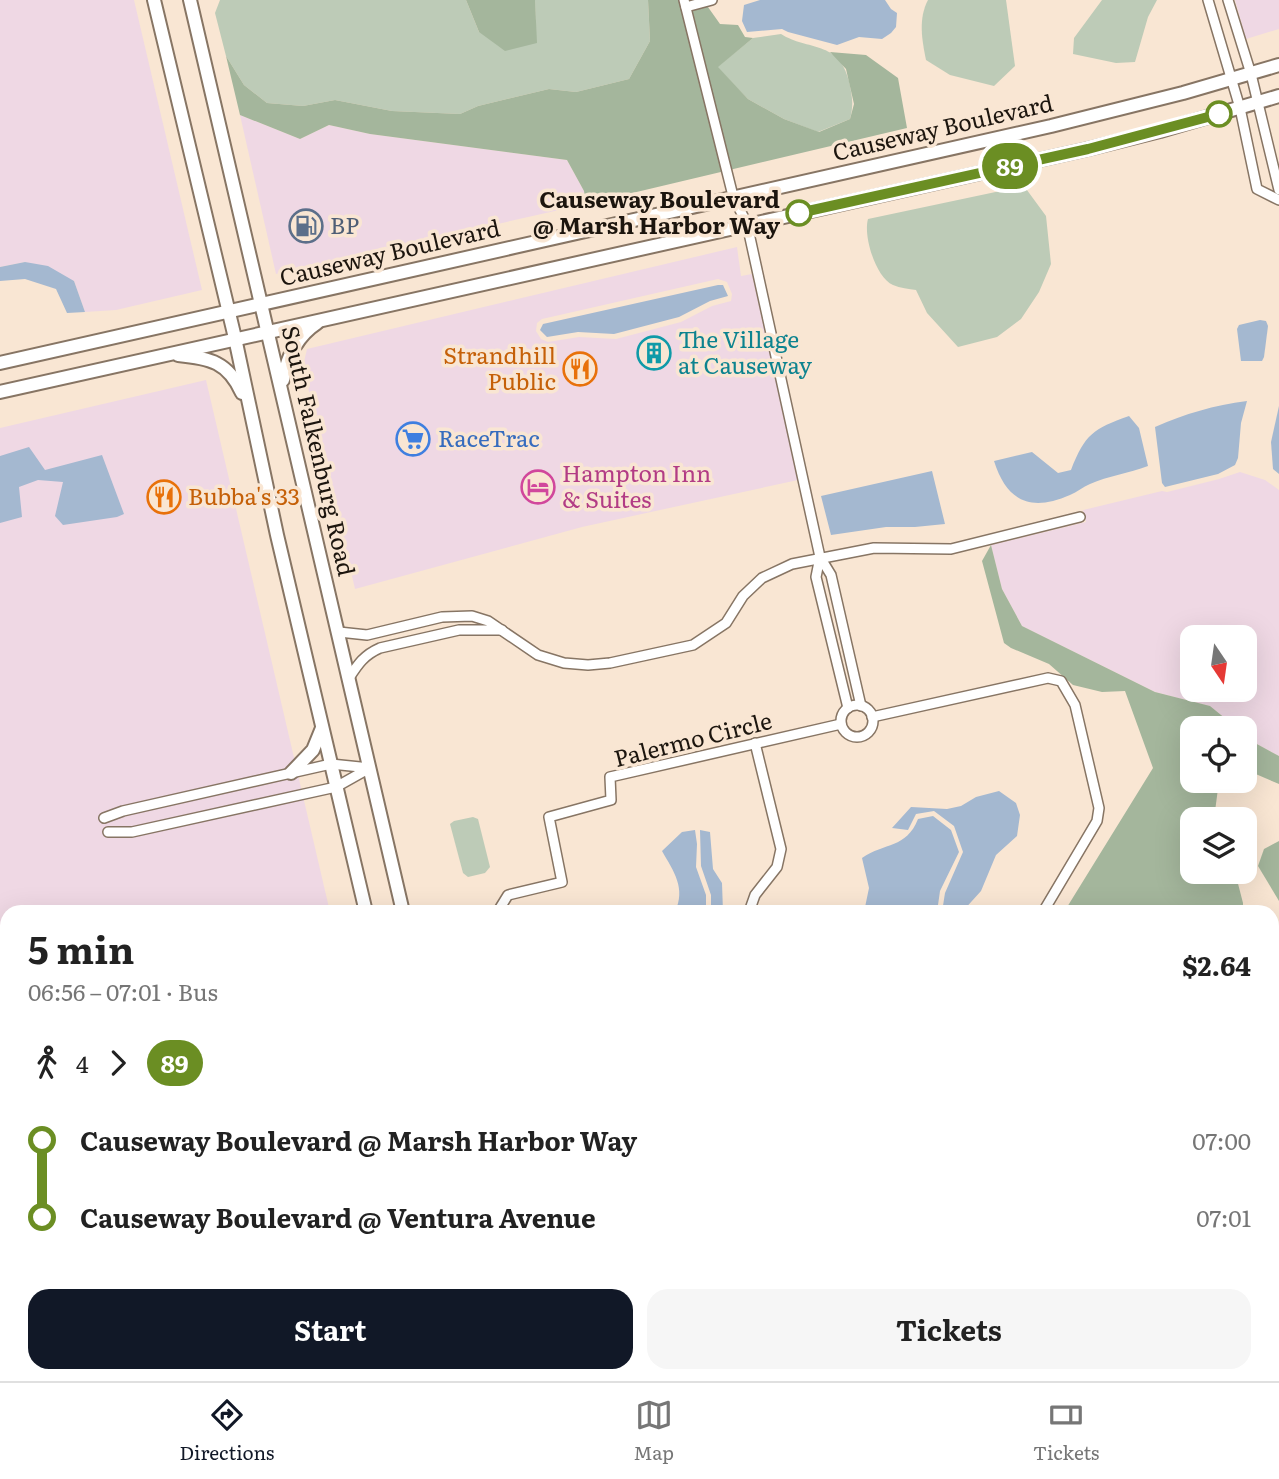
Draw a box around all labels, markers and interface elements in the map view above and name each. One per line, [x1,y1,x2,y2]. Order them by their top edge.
street label: Causeway Boulevard [829,84,1056,168]
unlabelled marker [1206,101,1232,127]
line badge: 89 [978,143,1042,189]
text: 89 [996,148,1024,183]
place label: Causeway Boulevard @ Marsh Harbor Way [532,181,780,241]
marker: Causeway Boulevard @ Marsh Harbor Way [786,200,812,226]
fuel station icon: BP [287,207,325,245]
place label: BP [330,207,359,241]
street label: Causeway Boulevard [276,209,503,293]
place label: The Village at Causeway [678,321,813,381]
street label: South Falkenburg Road [275,322,365,579]
building icon: The Village at Causeway [635,334,673,372]
place label: Strandhill Public [443,337,556,397]
restaurant icon: Strandhill Public [561,350,599,388]
supermarket icon: RaceTrac [394,420,432,458]
place label: RaceTrac [438,420,540,454]
place label: Hampton Inn & Suites [562,455,711,515]
hotel icon: Hampton Inn & Suites [519,468,557,506]
restaurant icon: Bubba's 33 [145,478,183,516]
place label: Bubba's 33 [188,478,300,512]
north arrow [1180,625,1256,702]
map controls [1180,625,1257,884]
street label: Palermo Circle [610,702,775,774]
button: locate [1180,716,1257,793]
button: layers [1180,807,1257,884]
text: 5 min [28,919,134,976]
text: $2.64 [1182,945,1251,984]
text: 06:56 – 07:01 · Bus [28,974,218,1008]
icon: walk [28,1044,66,1082]
icon: forward [99,1044,137,1082]
text: 89 [161,1045,189,1080]
text: 4 [76,1046,89,1080]
text: Causeway Boulevard @ Marsh Harbor Way [80,1120,637,1159]
text: 07:00 [1192,1123,1251,1157]
text: Causeway Boulevard @ Ventura Avenue [80,1197,596,1236]
text: 07:01 [1196,1200,1251,1234]
button: Start [28,1289,633,1369]
button: Tickets [647,1289,1251,1369]
tab: Directions [180,1396,274,1466]
tab: Map [634,1396,674,1466]
tab: Tickets [1033,1396,1099,1466]

